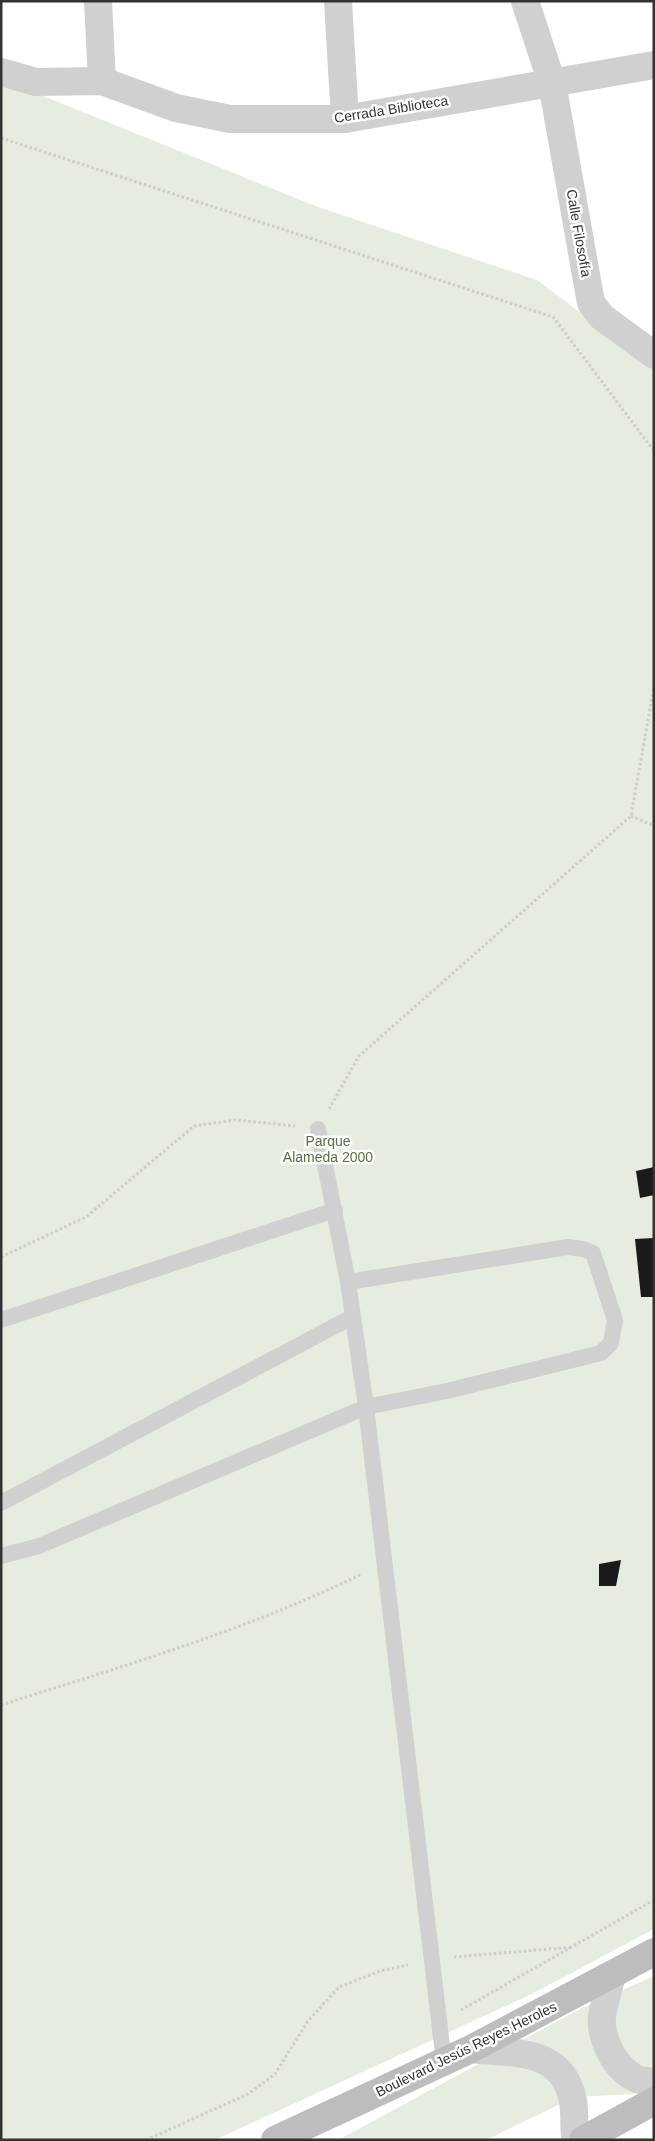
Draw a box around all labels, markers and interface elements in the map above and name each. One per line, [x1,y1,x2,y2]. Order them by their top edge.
street label: Cerrada Biblioteca [333,92,449,126]
street label: Calle Filosofía [563,188,595,278]
park label: Parque Alameda 2000 [283,1133,373,1165]
street label: Boulevard Jesús Reyes Heroles [373,1998,559,2100]

